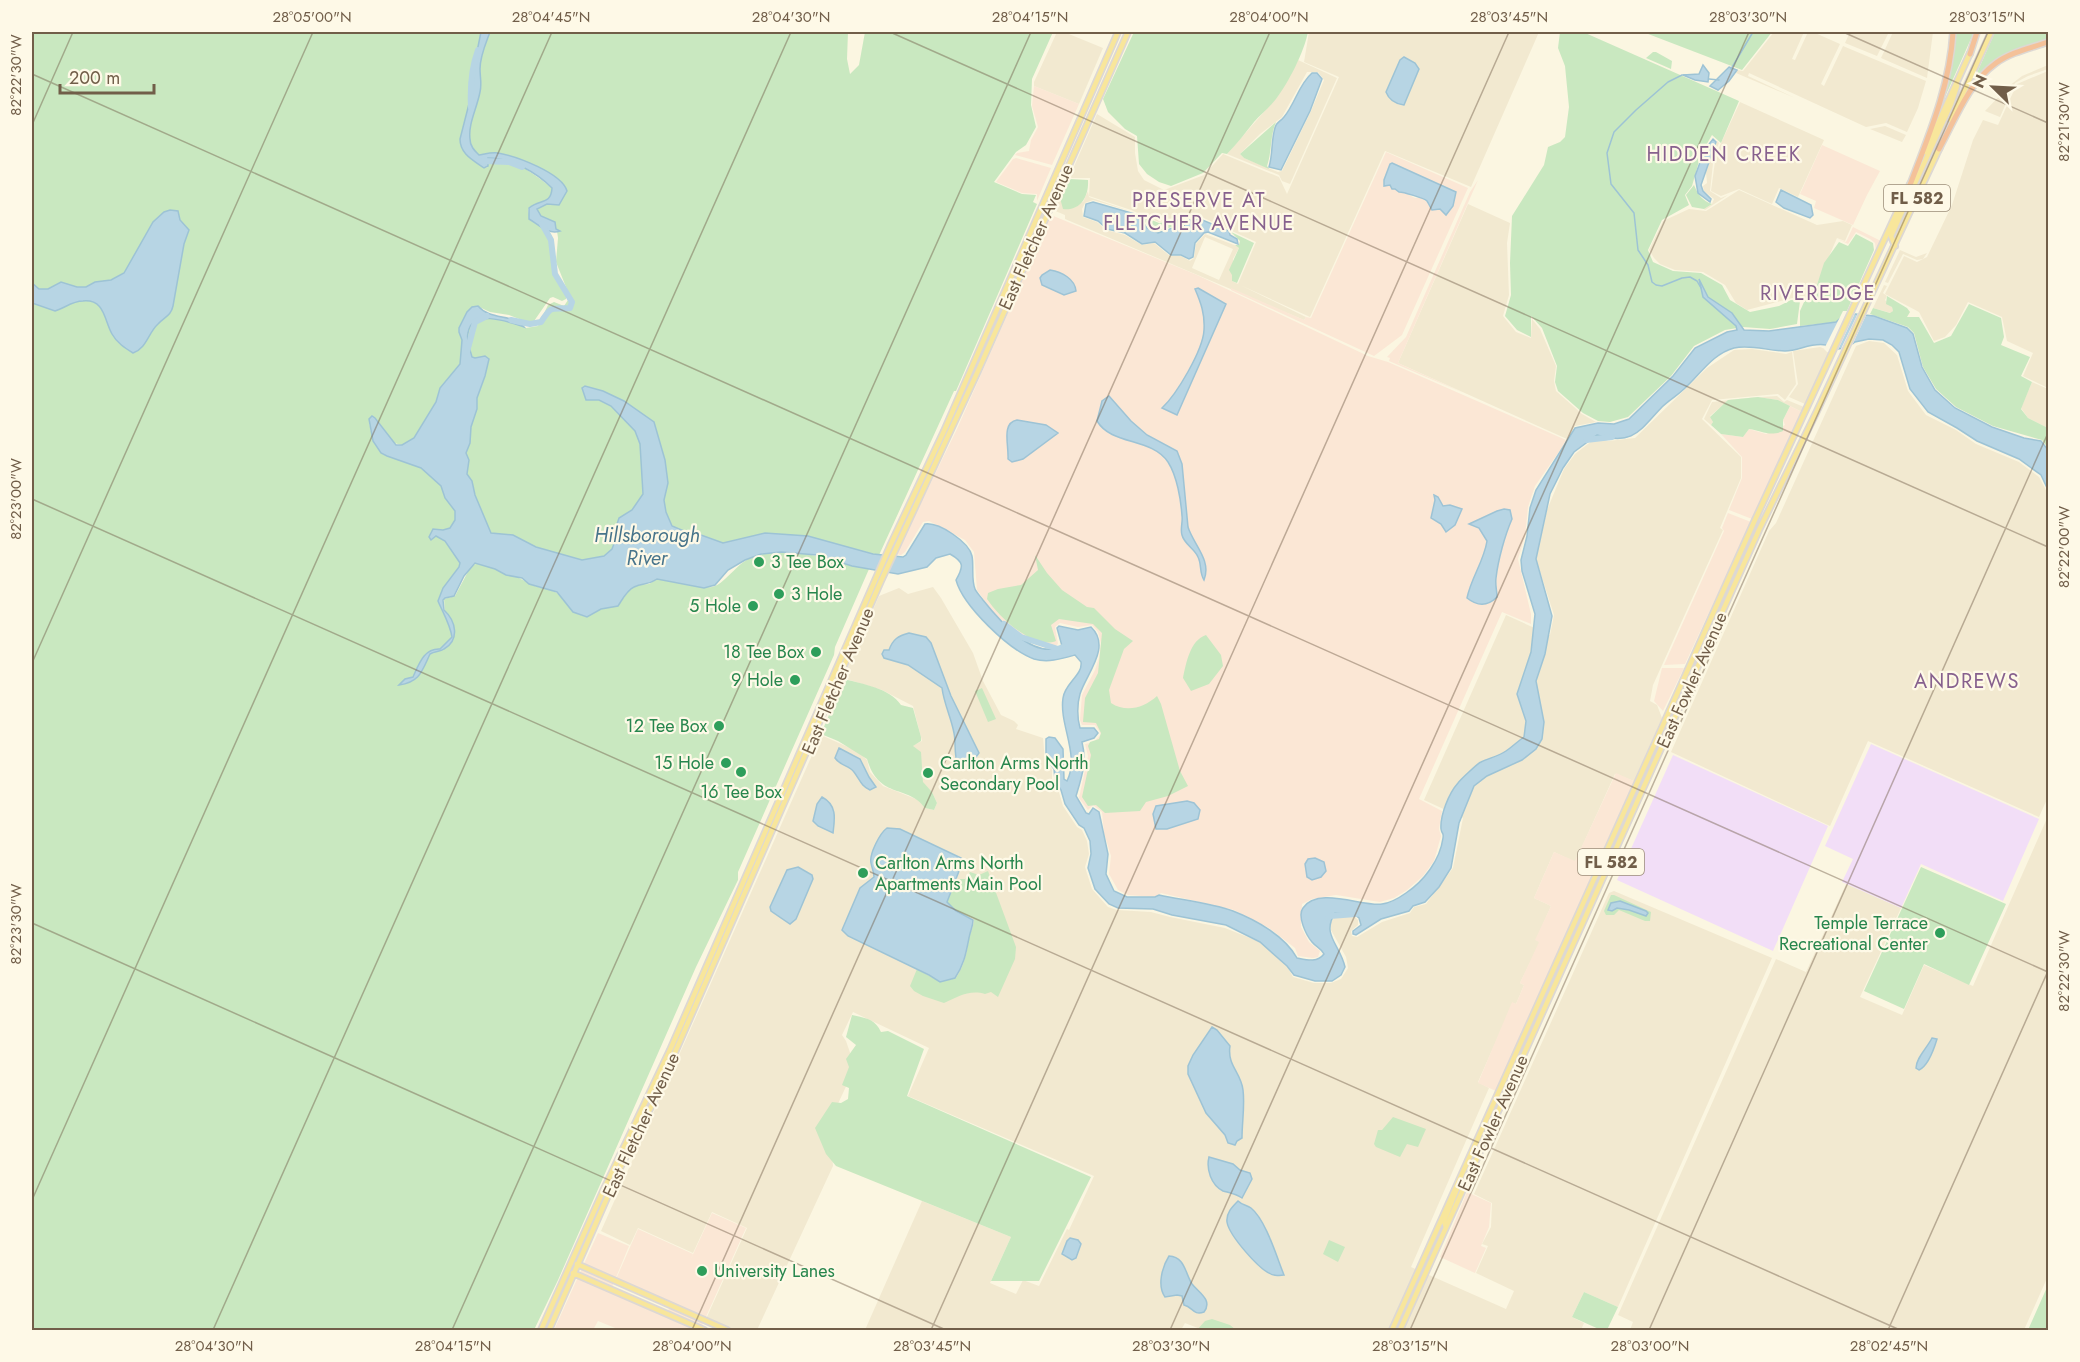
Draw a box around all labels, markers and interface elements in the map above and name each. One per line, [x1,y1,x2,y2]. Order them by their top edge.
text: 28°05'00"N [272,6,352,28]
text: 28°04'45"N [512,6,590,28]
text: 28°04'30"N [752,6,830,28]
text: 28°04'15"N [992,6,1068,28]
text: 28°04'00"N [1229,6,1309,28]
text: 28°03'45"N [1470,6,1548,28]
text: 28°03'30"N [1709,6,1787,28]
text: 28°03'15"N [1949,6,2025,28]
text: 82°22'30"W [5,34,27,116]
scale bar [60,57,154,95]
north arrow [1963,57,2023,117]
text: 200 m [69,65,120,91]
text: N [1967,71,1993,92]
text: 82°21'30"W [2053,82,2075,162]
district label: HIDDEN CREEK [1646,140,1802,169]
street label: East Fletcher Avenue [992,160,1080,314]
road number: FL 582 [1884,185,1950,211]
district label: PRESERVE AT FLETCHER AVENUE [1103,186,1295,238]
district label: RIVEREDGE [1760,279,1876,308]
text: 82°23'00"W [5,458,27,540]
text: 82°22'00"W [2053,506,2075,588]
water label: Hillsborough River [594,521,700,573]
place label: 3 Tee Box [771,549,844,575]
marker: 3 Tee Box [752,555,766,569]
place label: 3 Hole [791,581,842,607]
marker: 3 Hole [772,587,786,601]
place label: 5 Hole [689,593,741,619]
marker: 5 Hole [746,599,760,613]
street label: East Fletcher Avenue [795,604,881,758]
street label: East Fowler Avenue [1650,608,1734,752]
place label: 18 Tee Box [723,639,804,665]
marker: 18 Tee Box [809,645,823,659]
place label: 9 Hole [731,667,783,693]
district label: ANDREWS [1914,667,2020,696]
marker: 9 Hole [788,673,802,687]
place label: 12 Tee Box [626,713,707,739]
marker: 12 Tee Box [712,719,726,733]
place label: 15 Hole [654,750,714,776]
place label: Carlton Arms North Secondary Pool [940,750,1089,797]
marker: 15 Hole [719,756,733,770]
marker: 16 Tee Box [734,765,748,779]
marker: Carlton Arms North Secondary Pool [921,766,935,780]
place label: 16 Tee Box [700,779,782,805]
road number: FL 582 [1578,849,1644,875]
place label: Carlton Arms North Apartments Main Pool [875,850,1042,897]
marker: Carlton Arms North Apartments Main Pool [856,866,870,880]
text: 82°23'30"W [5,883,27,964]
place label: Temple Terrace Recreational Center [1779,910,1929,957]
marker: Temple Terrace Recreational Center [1933,926,1947,940]
text: 82°22'30"W [2053,930,2075,1012]
street label: East Fletcher Avenue [596,1048,686,1202]
street label: East Fowler Avenue [1451,1051,1535,1195]
place label: University Lanes [714,1258,835,1284]
marker: University Lanes [695,1264,709,1278]
text: 28°04'30"N [175,1335,253,1357]
text: 28°04'15"N [415,1335,491,1357]
text: 28°04'00"N [652,1335,732,1357]
text: 28°03'45"N [893,1335,971,1357]
text: 28°03'30"N [1132,1335,1210,1357]
text: 28°03'15"N [1372,1335,1448,1357]
text: 28°03'00"N [1611,1335,1689,1357]
text: 28°02'45"N [1850,1335,1928,1357]

